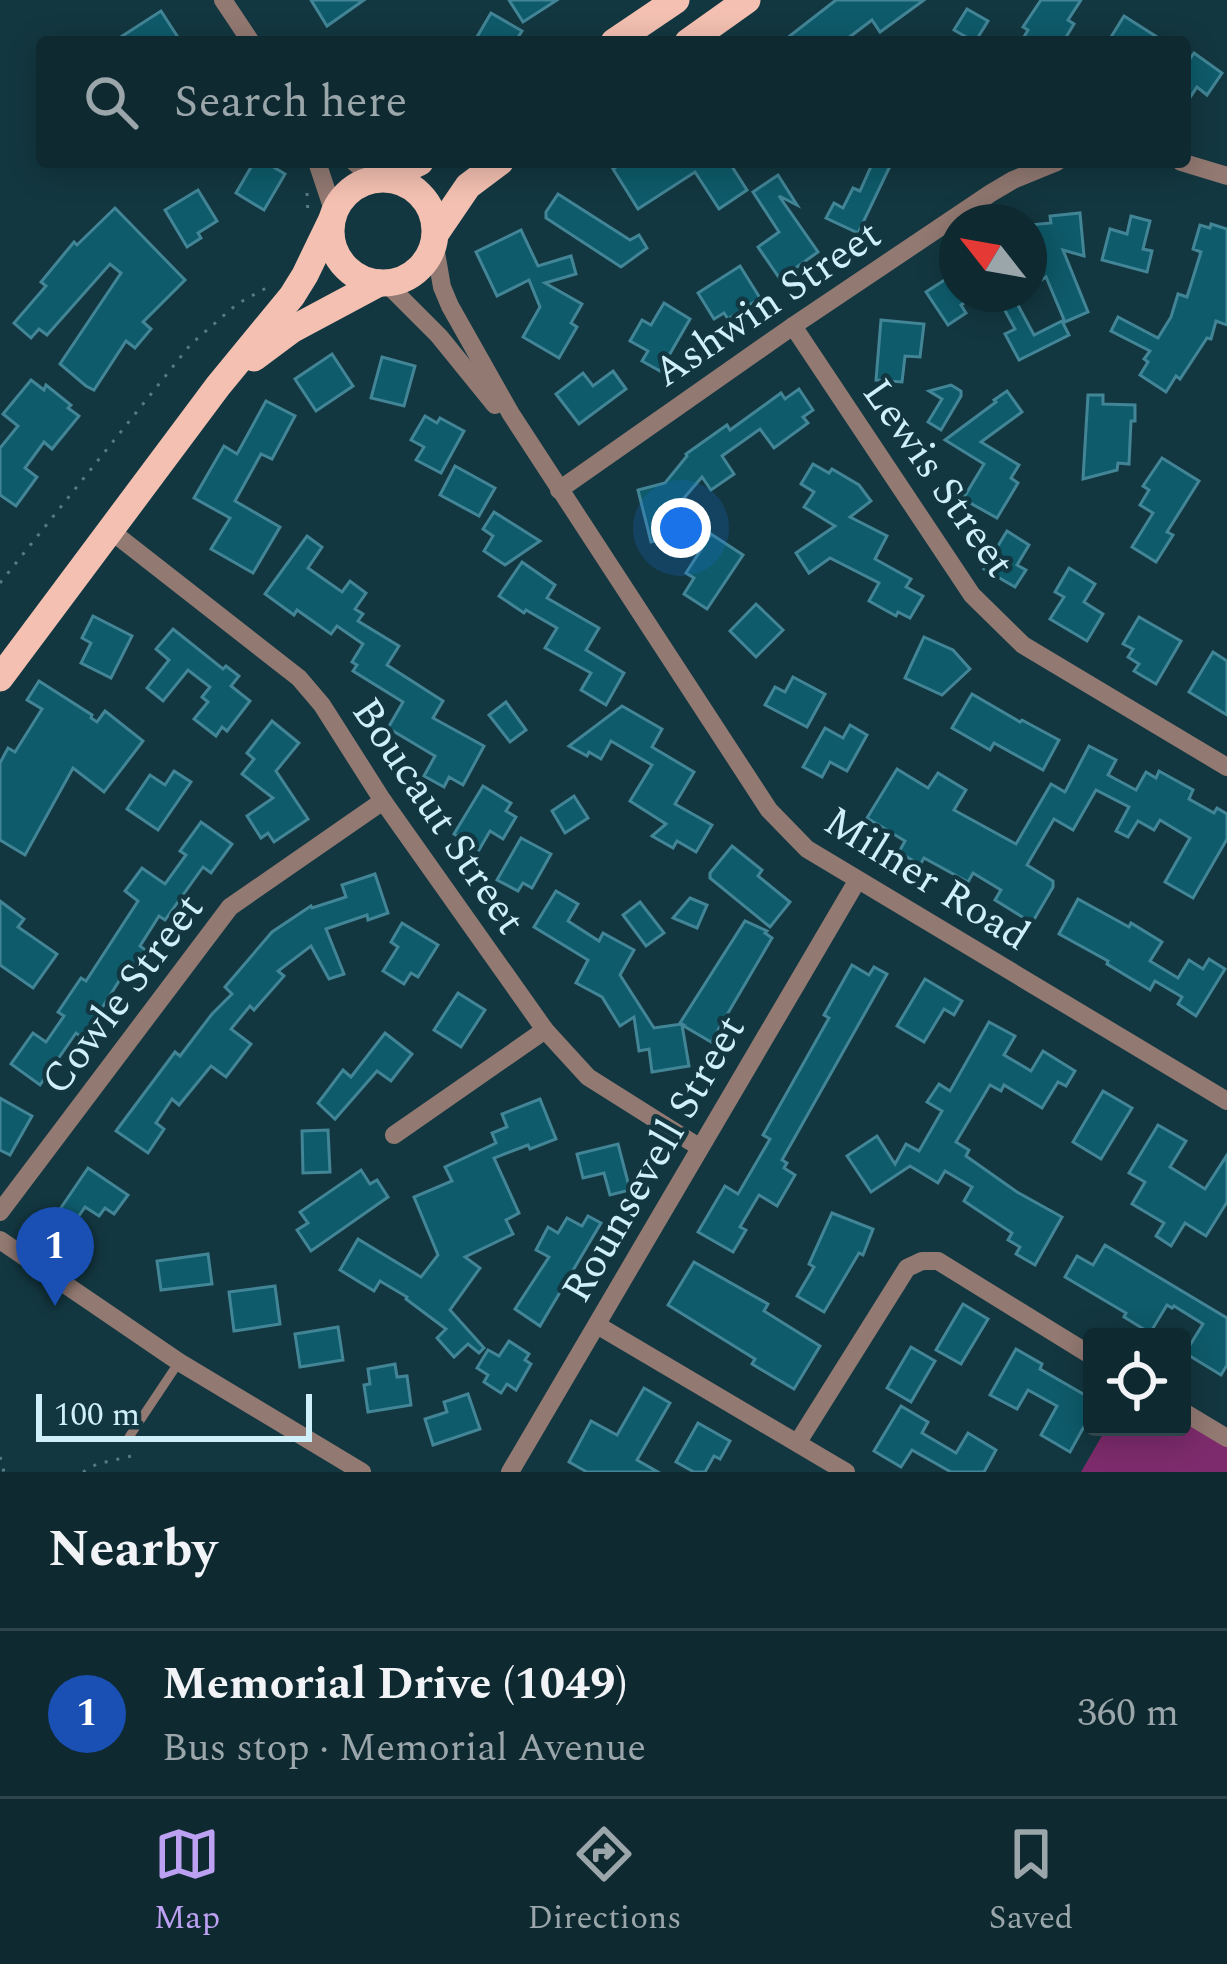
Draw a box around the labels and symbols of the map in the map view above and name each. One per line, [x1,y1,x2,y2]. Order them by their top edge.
street label: Ashwin Street [641,204,894,404]
north arrow [939,204,1047,312]
street label: Lewis Street [846,366,1030,591]
your location [651,498,711,558]
street label: Boucaut Street [335,685,541,948]
street label: Milner Road [811,791,1042,967]
street label: Cowle Street [26,880,220,1109]
street label: Rounsevell Street [546,1004,762,1315]
pin: 1 [16,1207,94,1306]
scale bar [36,1388,312,1441]

